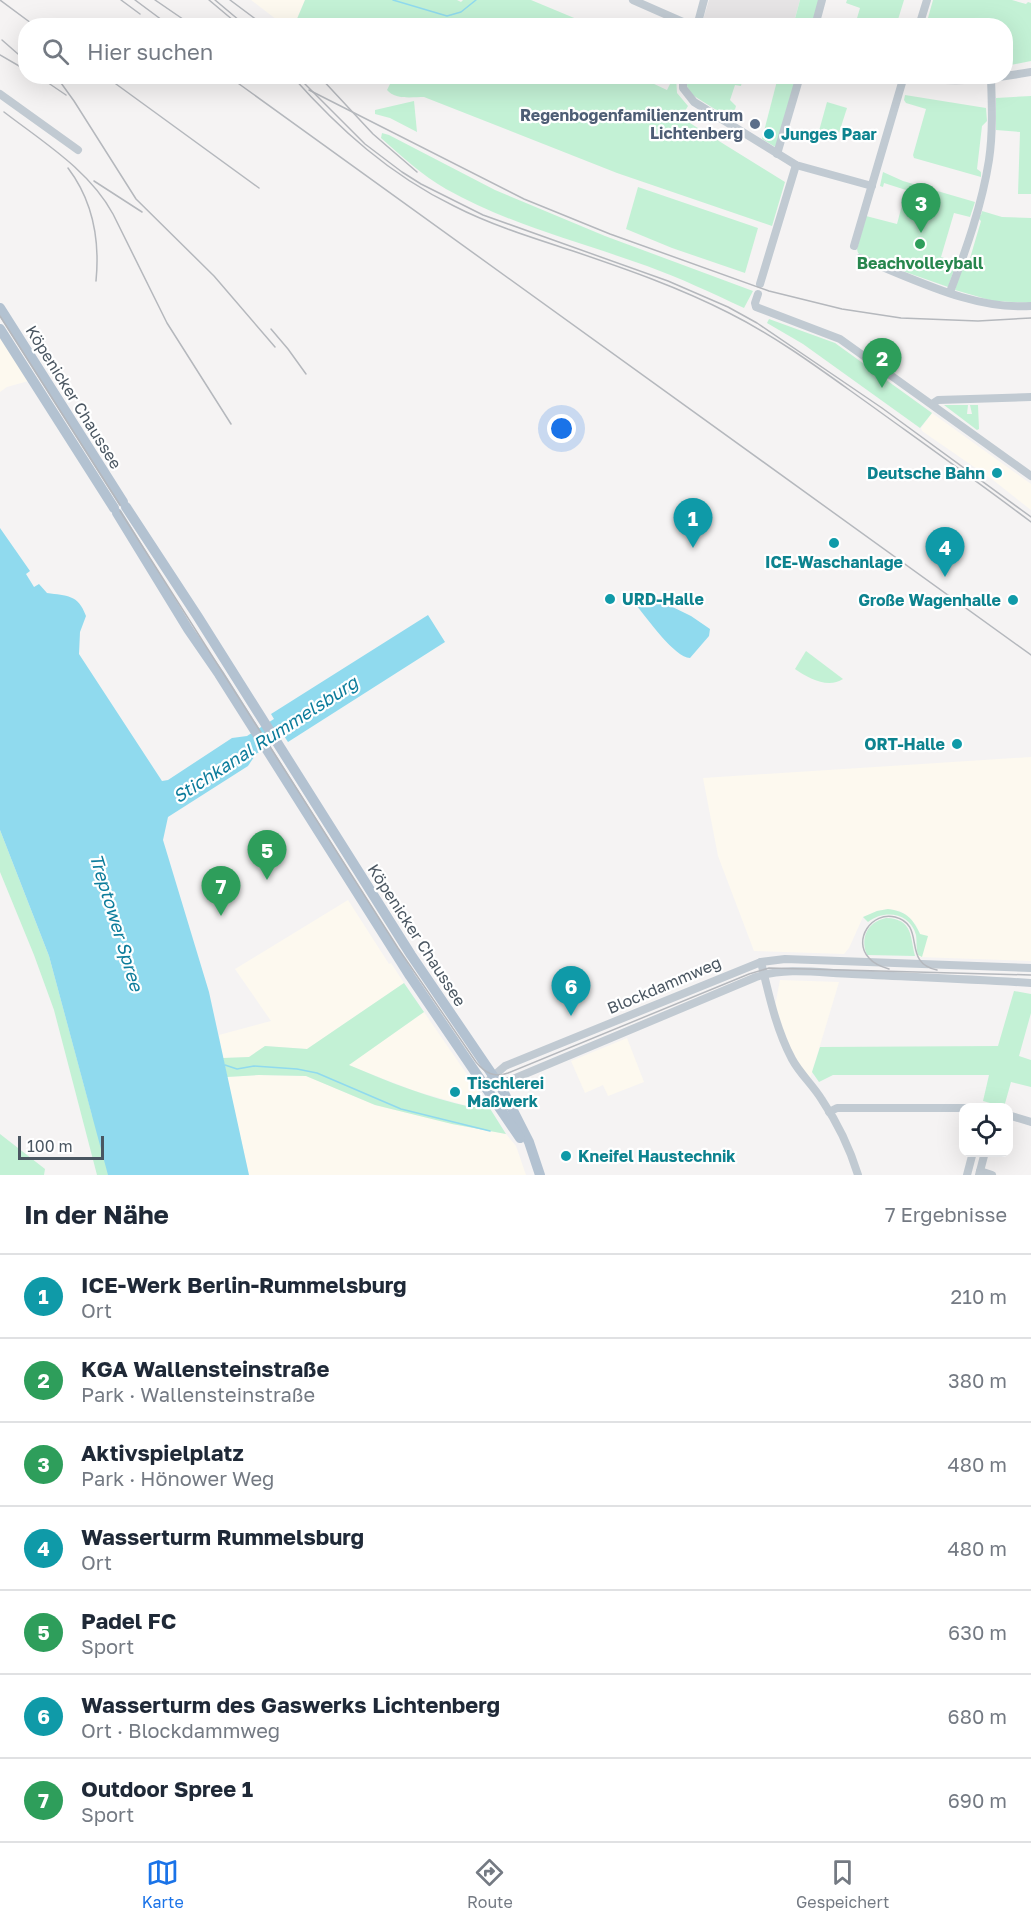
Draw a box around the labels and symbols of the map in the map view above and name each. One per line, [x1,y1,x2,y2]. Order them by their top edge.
place label: Regenbogenfamilienzentrum Lichtenberg [520,105,743,143]
marker: Regenbogenfamilienzentrum Lichtenberg [748,117,762,131]
place label: Junges Paar [781,124,877,144]
marker: Junges Paar [762,127,776,141]
pin: 3 [902,184,940,233]
marker: Beachvolleyball [913,237,927,251]
place label: Beachvolleyball [857,253,984,273]
street label: Köpenicker Chaussee [22,322,126,472]
pin: 2 [862,338,902,388]
your location [547,414,576,443]
place label: Deutsche Bahn [867,463,985,483]
marker: Deutsche Bahn [990,466,1004,480]
pin: 1 [674,498,712,548]
pin: 4 [926,528,964,577]
marker: ICE-Waschanlage [827,536,841,550]
place label: ICE-Waschanlage [765,552,903,572]
place label: URD-Halle [622,589,704,609]
place label: Große Wagenhalle [858,590,1001,610]
marker: URD-Halle [603,592,617,606]
marker: Große Wagenhalle [1006,593,1020,607]
water label: Stichkanal Rummelsburg [168,670,363,807]
place label: ORT-Halle [864,734,945,754]
marker: ORT-Halle [950,737,964,751]
pin: 5 [248,830,286,880]
water label: Treptower Spree [86,851,149,995]
street label: Köpenicker Chaussee [364,860,470,1010]
pin: 7 [202,866,240,916]
street label: Blockdammweg [604,952,724,1018]
pin: 6 [552,966,590,1016]
place label: Tischlerei Maßwerk [467,1073,544,1111]
marker: Tischlerei Maßwerk [448,1085,462,1099]
scale bar [18,1133,104,1160]
place label: Kneifel Haustechnik [578,1146,736,1166]
marker: Kneifel Haustechnik [559,1149,573,1163]

